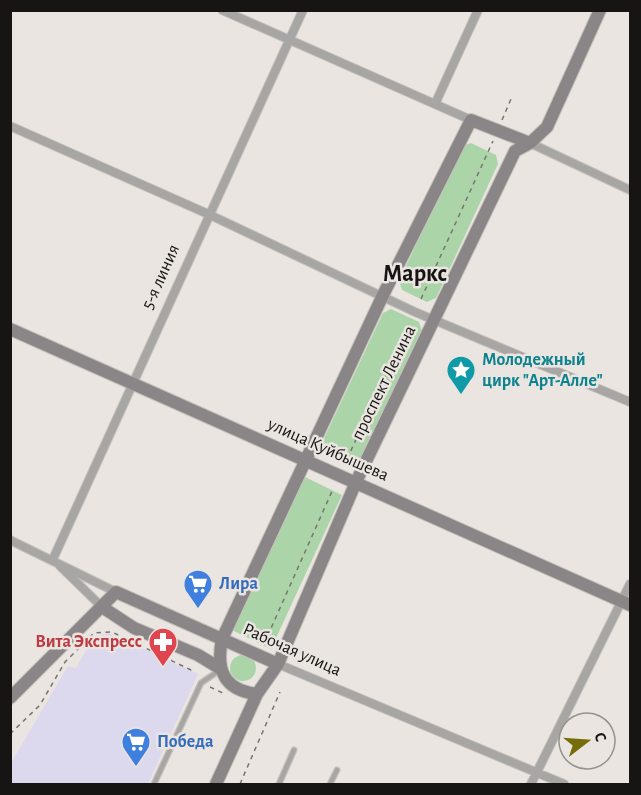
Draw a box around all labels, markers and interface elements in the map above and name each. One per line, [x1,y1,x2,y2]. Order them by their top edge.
street label: 5-я линия [139,242,183,312]
district label: Маркс [383,262,447,286]
street label: проспект Ленина [349,323,419,443]
place label: Молодежный цирк "Арт-Алле" [482,351,603,390]
place icon: Молодежный цирк "Арт-Алле" [445,354,477,396]
street label: улица Куйбышева [264,414,392,485]
supermarket icon: Лира [182,568,214,610]
place label: Лира [219,575,258,593]
street label: Рабочая улица [240,619,344,680]
pharmacy icon: Вита Экспресс [147,626,179,668]
place label: Вита Экспресс [35,633,142,651]
north arrow [557,711,617,771]
supermarket icon: Победа [120,726,152,768]
text: С [591,730,609,744]
place label: Победа [157,733,214,751]

